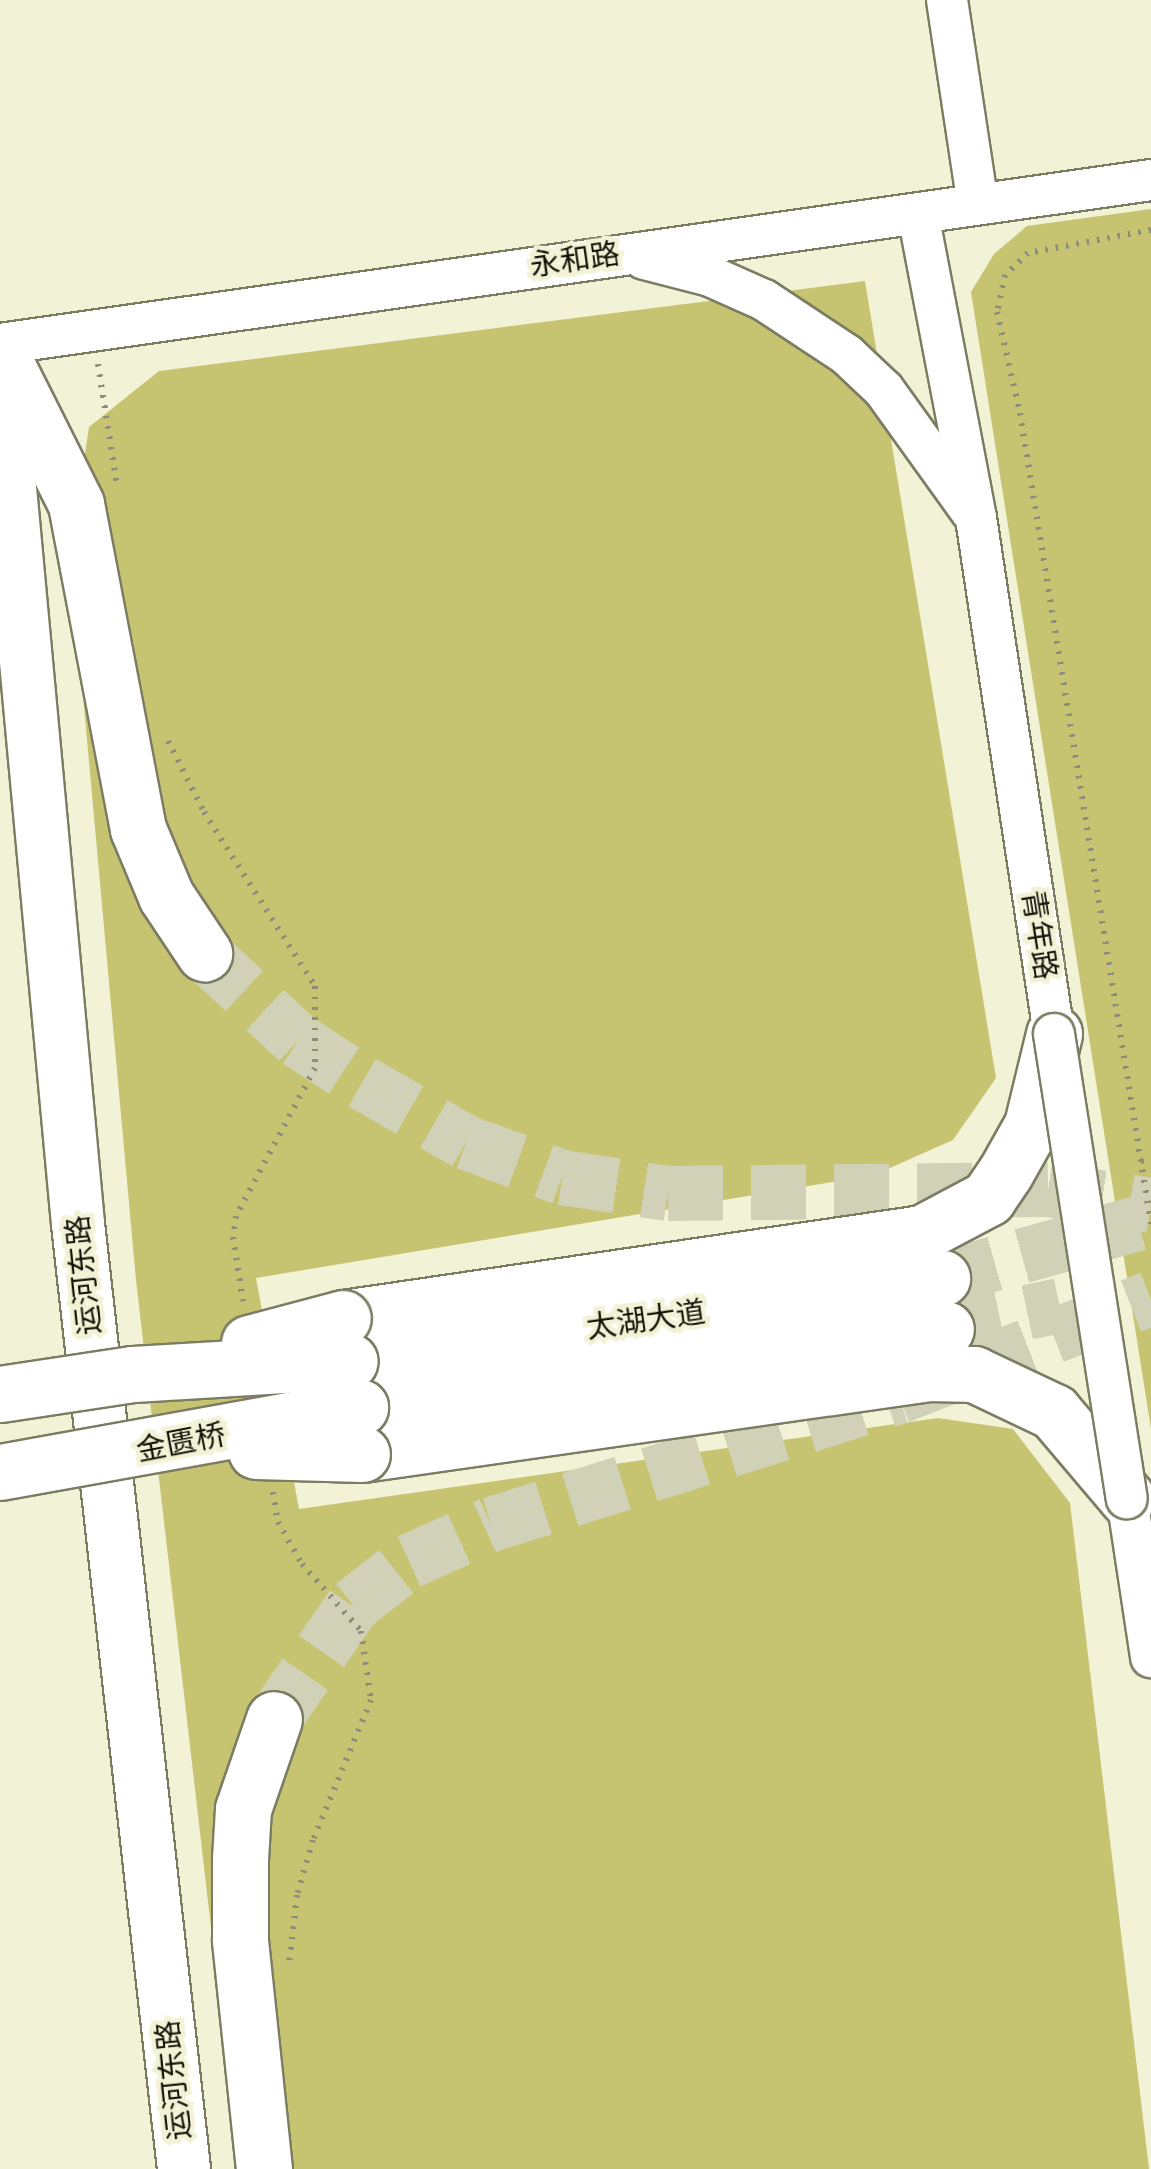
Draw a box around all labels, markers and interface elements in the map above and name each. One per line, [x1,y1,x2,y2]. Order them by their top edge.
street label: 永和路 [528,236,622,284]
street label: 青年路 [1014,888,1064,982]
street label: 运河东路 [60,1213,108,1337]
street label: 太湖大道 [584,1294,708,1346]
street label: 金匮桥 [133,1417,229,1469]
street label: 运河东路 [150,2018,198,2142]

